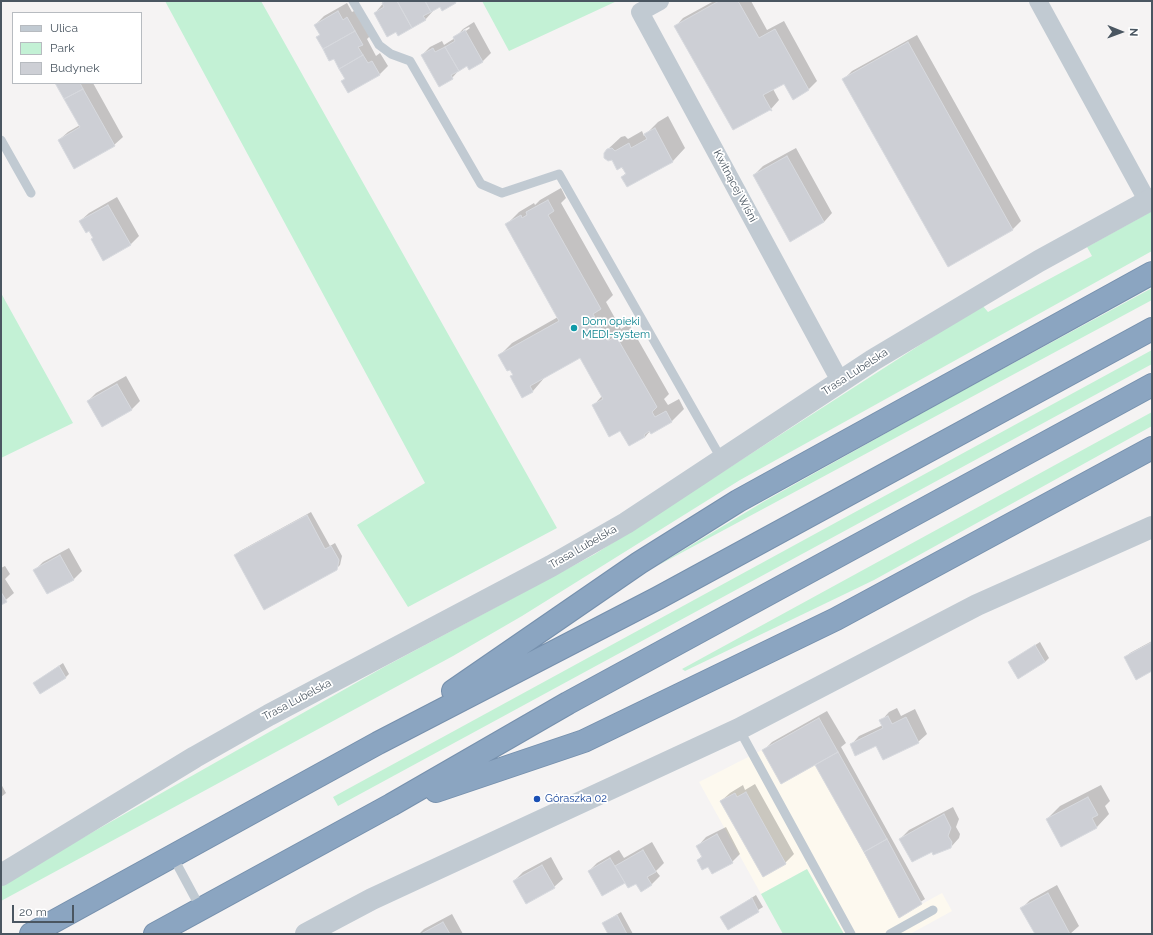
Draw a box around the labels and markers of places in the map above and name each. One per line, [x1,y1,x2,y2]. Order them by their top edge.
place label: Dom opieki MEDI-system [582,315,650,341]
marker: Dom opieki MEDI-system [569,323,579,333]
place label: Góraszka 02 [545,792,607,806]
marker: Góraszka 02 [532,794,542,804]

